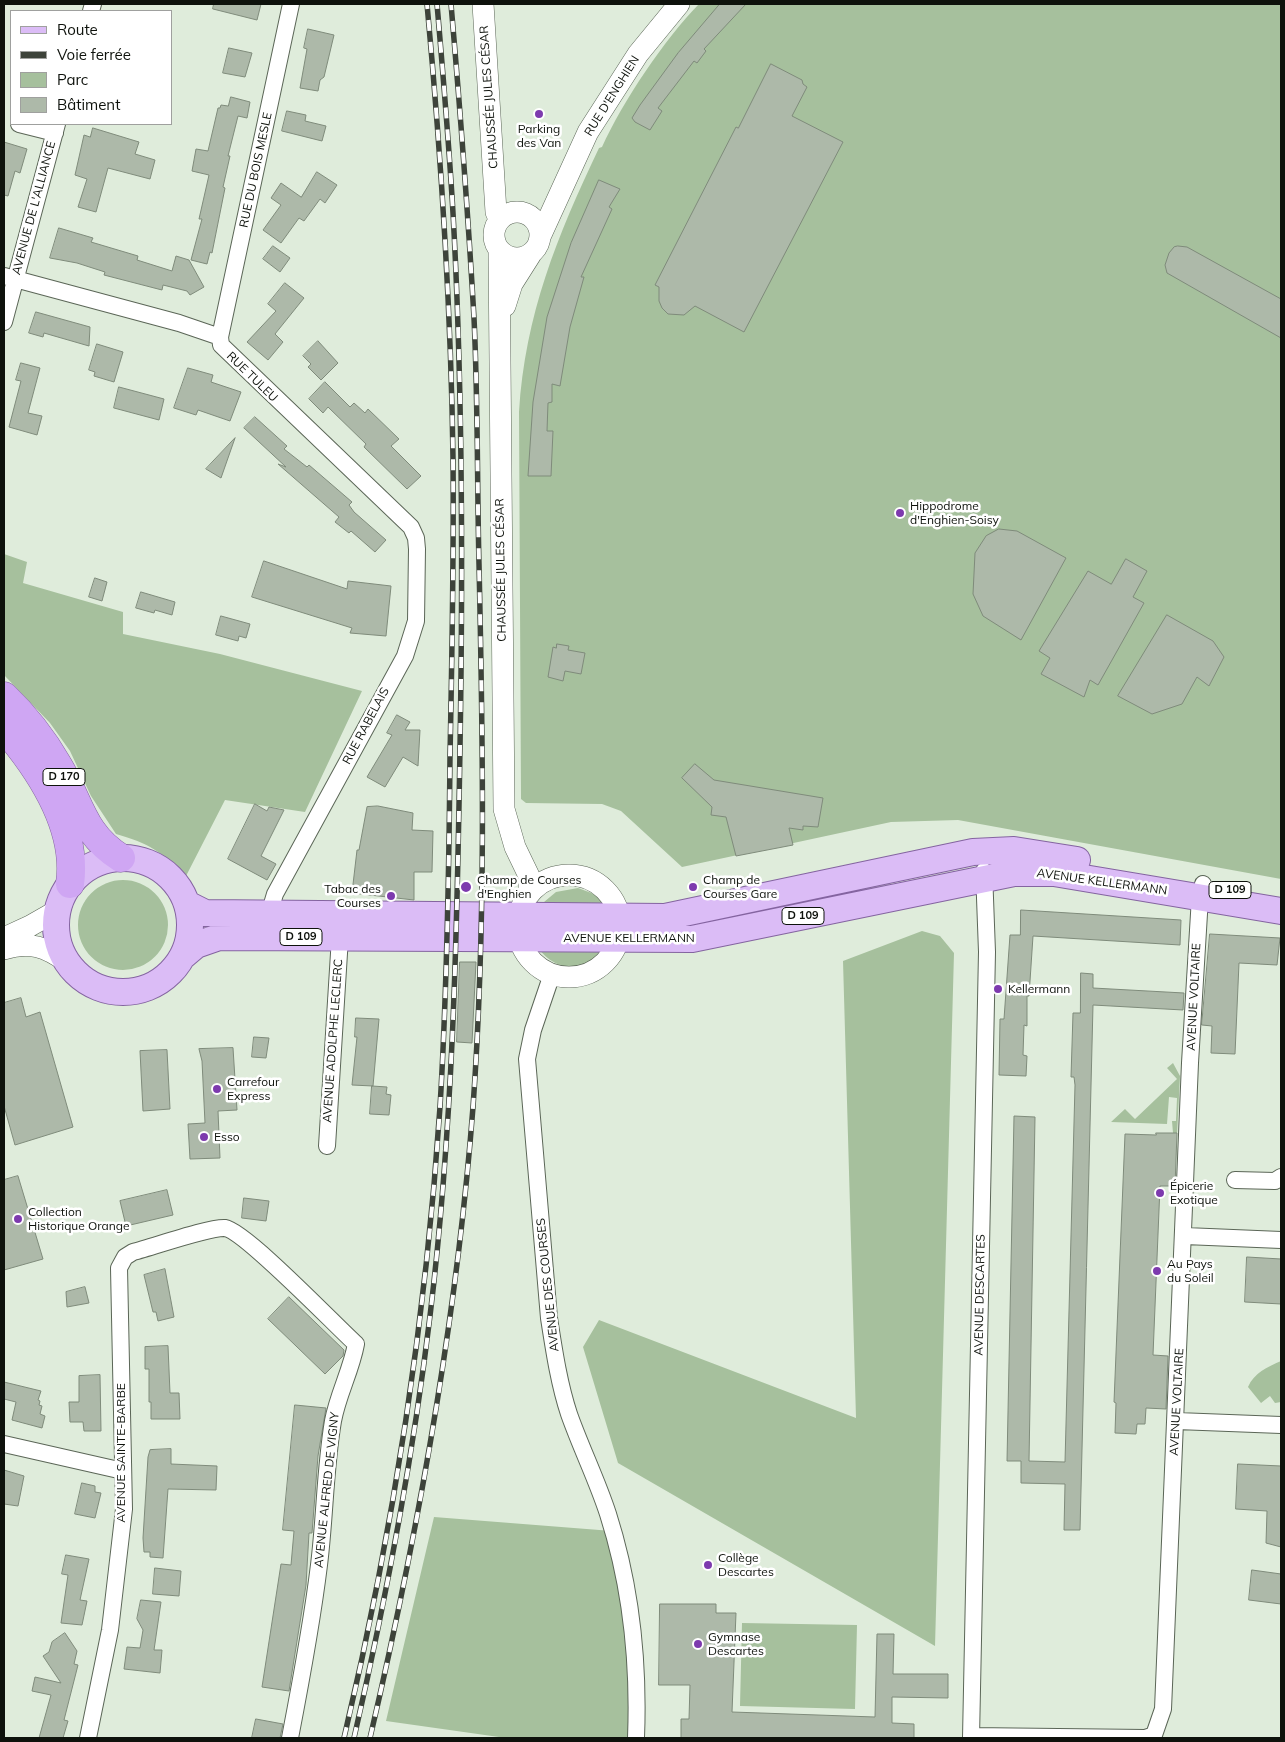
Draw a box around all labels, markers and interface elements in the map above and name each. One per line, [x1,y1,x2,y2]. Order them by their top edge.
legend [10,10,172,125]
text: Route [57,20,98,39]
street label: CHAUSSÉE JULES CÉSAR [477,25,501,169]
text: Voie ferrée [57,45,131,64]
street label: RUE D'ENGHIEN [582,53,642,139]
text: Parc [57,70,88,89]
text: Bâtiment [57,95,120,114]
marker: Parking des Van [533,108,545,120]
street label: RUE DU BOIS MESLE [237,111,275,229]
place label: Parking des Van [517,122,561,150]
street label: AVENUE DE L'ALLIANCE [9,140,59,276]
street label: RUE TULEU [223,349,281,405]
street label: CHAUSSÉE JULES CÉSAR [493,498,509,642]
place label: Hippodrome d'Enghien-Soisy [910,499,999,527]
marker: Hippodrome d'Enghien-Soisy [894,507,906,519]
street label: RUE RABELAIS [340,685,392,767]
road number: D 170 [43,769,85,786]
street label: AVENUE KELLERMANN [1036,866,1168,898]
place label: Champ de Courses d'Enghien [477,873,581,901]
place label: Champ de Courses Gare [703,873,777,901]
marker: Champ de Courses d'Enghien [459,880,473,894]
marker: Champ de Courses Gare [687,881,699,893]
place label: Tabac des Courses [324,882,381,910]
road number: D 109 [1209,882,1251,898]
marker: Tabac des Courses [385,890,397,902]
road number: D 109 [782,908,824,924]
road number: D 109 [280,929,322,946]
street label: AVENUE KELLERMANN [563,931,695,945]
street label: AVENUE VOLTAIRE [1184,943,1204,1051]
street label: AVENUE ADOLPHE LECLERC [320,959,346,1123]
place label: Kellermann [1008,982,1070,996]
marker: Kellermann [992,983,1004,995]
place label: Carrefour Express [227,1075,279,1103]
marker: Carrefour Express [211,1083,223,1095]
place label: Esso [214,1130,240,1144]
marker: Esso [198,1131,210,1143]
place label: Épicerie Exotique [1170,1179,1218,1207]
marker: Épicerie Exotique [1154,1187,1166,1199]
place label: Collection Historique Orange [28,1205,129,1233]
marker: Collection Historique Orange [12,1213,24,1225]
street label: AVENUE DES COURSES [534,1218,562,1352]
street label: AVENUE DESCARTES [972,1234,988,1356]
place label: Au Pays du Soleil [1167,1257,1214,1285]
marker: Au Pays du Soleil [1151,1265,1163,1277]
street label: AVENUE VOLTAIRE [1167,1348,1187,1456]
street label: AVENUE SAINTE-BARBE [114,1383,128,1523]
street label: AVENUE ALFRED DE VIGNY [312,1411,342,1569]
place label: Collège Descartes [718,1551,774,1579]
marker: Collège Descartes [702,1559,714,1571]
place label: Gymnase Descartes [708,1630,764,1658]
marker: Gymnase Descartes [692,1638,704,1650]

